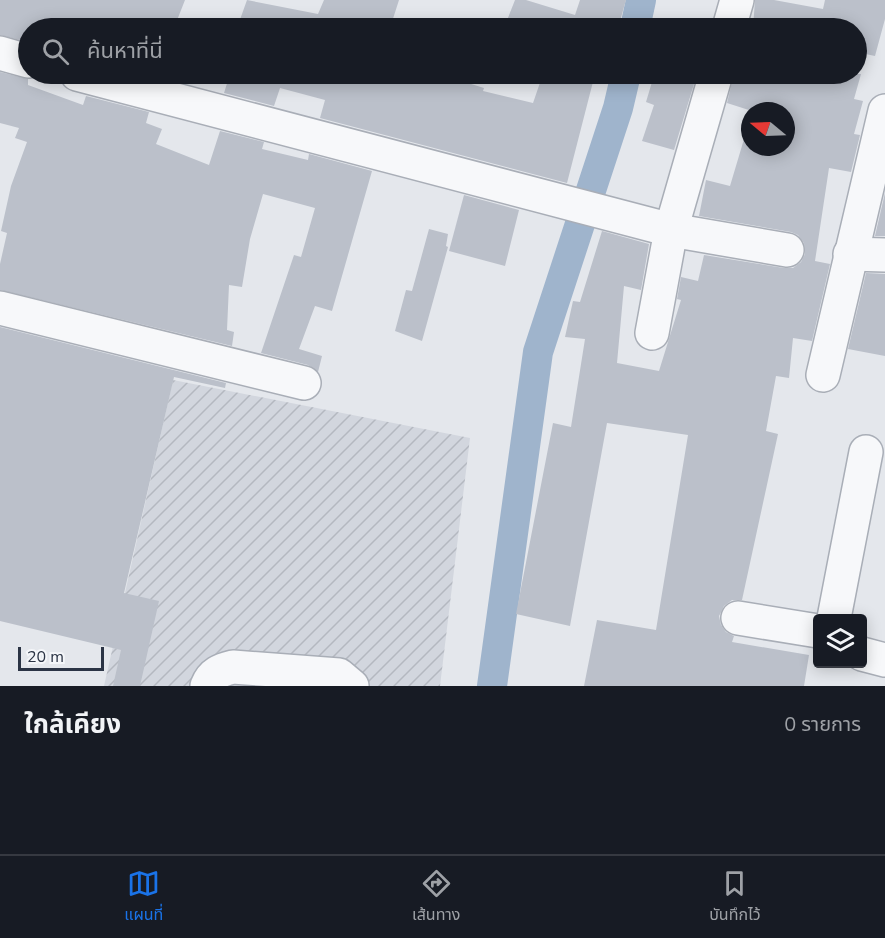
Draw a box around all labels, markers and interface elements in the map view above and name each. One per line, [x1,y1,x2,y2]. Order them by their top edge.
search box [18,18,867,84]
icon: search [39,35,72,68]
text: ค้นหาที่นี่ [87,36,163,66]
north arrow [741,102,795,156]
map controls [813,614,867,668]
button: layers [813,614,867,668]
scale bar [18,644,104,672]
text: 20 m [27,646,64,668]
text: ใกล้เคียง [24,707,121,742]
text: 0 รายการ [784,711,861,738]
tab: แผนที่ [124,867,163,927]
tab: เส้นทาง [412,867,460,927]
tab: บันทึกไว้ [709,867,761,927]

